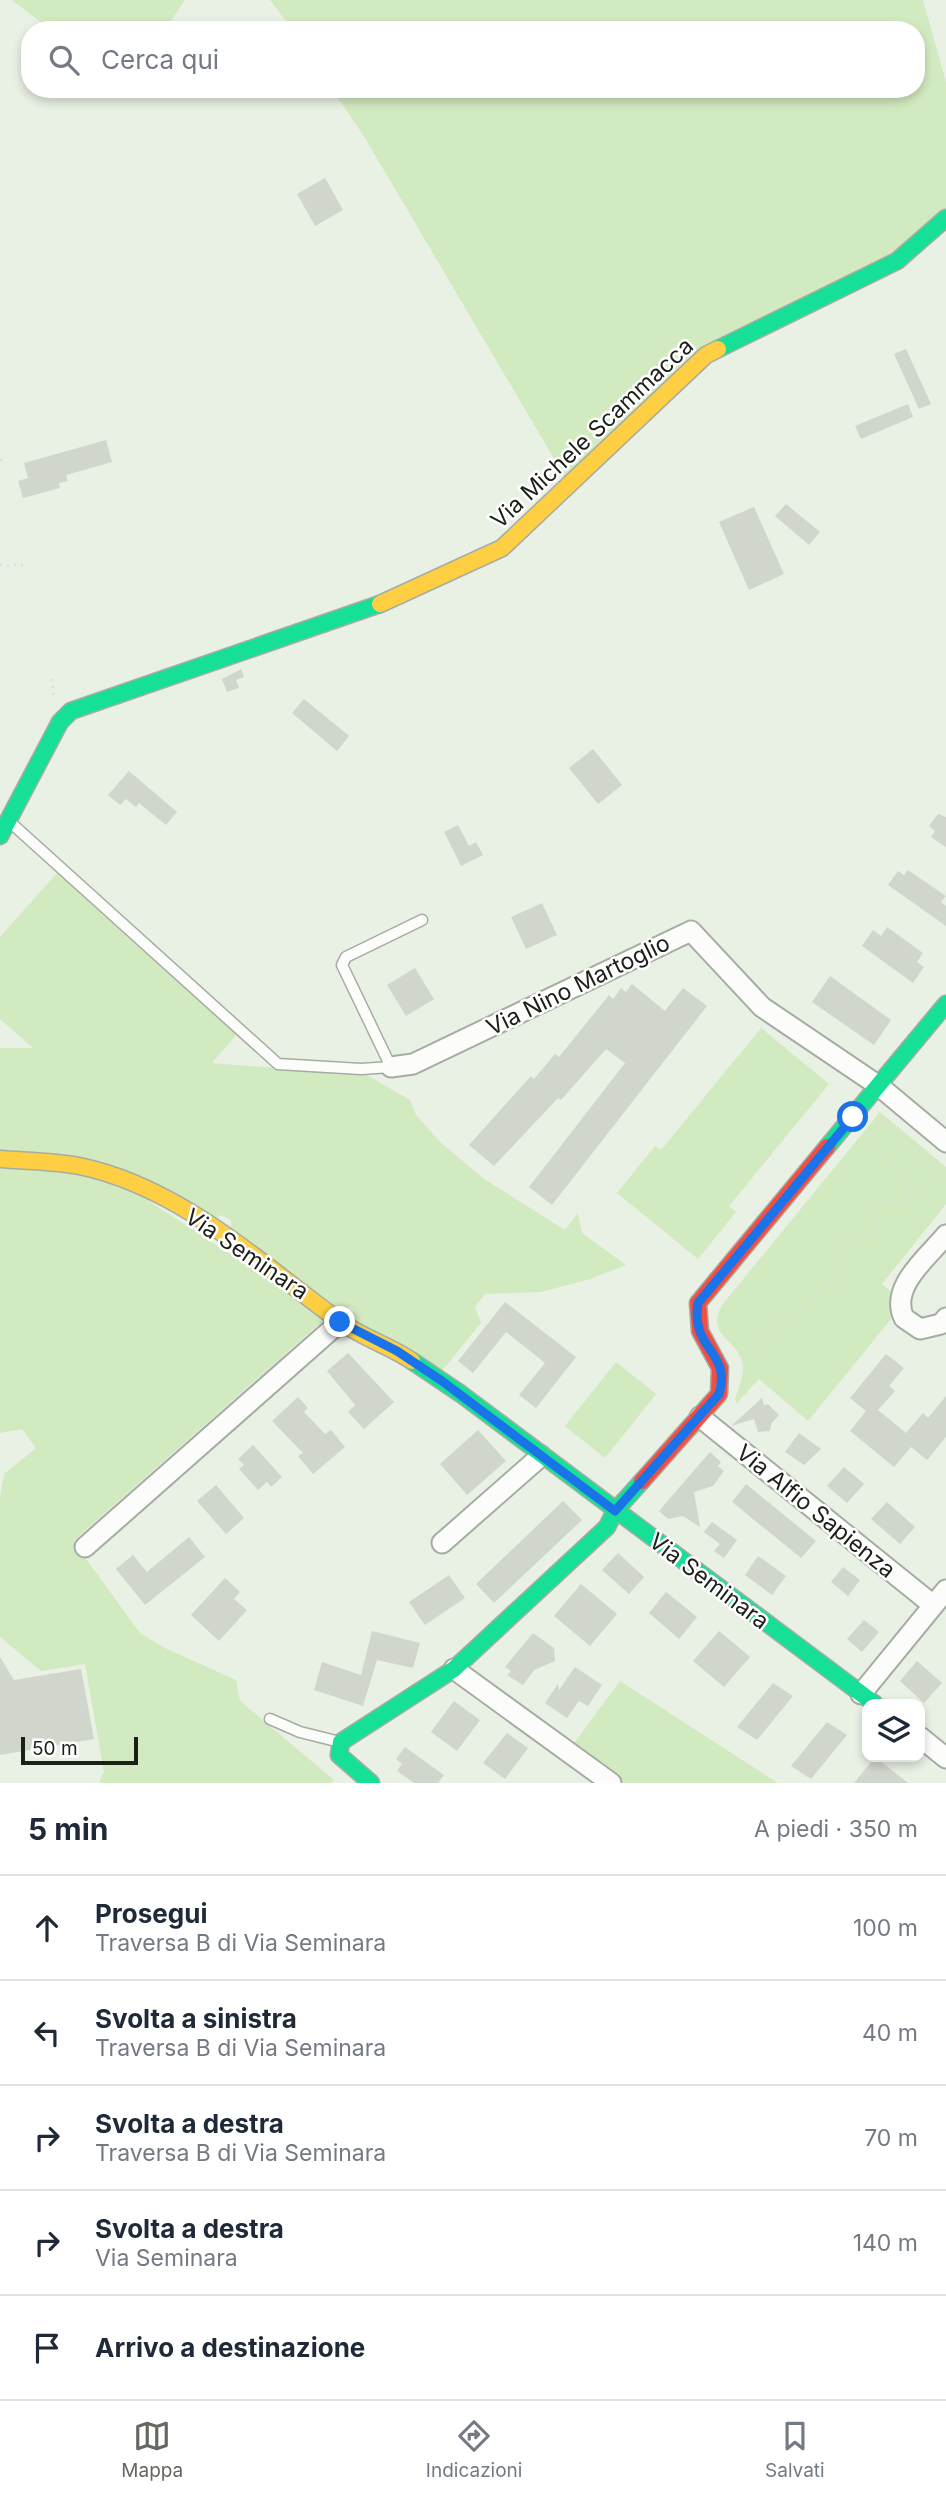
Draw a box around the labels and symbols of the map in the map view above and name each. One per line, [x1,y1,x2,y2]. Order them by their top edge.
street label: Via Michele Scammacca [485,332,699,534]
street label: Via Nino Martoglio [482,928,674,1042]
route start [837,1101,868,1132]
street label: Via Seminara [180,1202,314,1306]
route end [324,1306,355,1337]
street label: Via Alfio Sapienza [731,1438,901,1584]
street label: Via Seminara [644,1527,774,1635]
scale bar [21,1734,138,1766]

